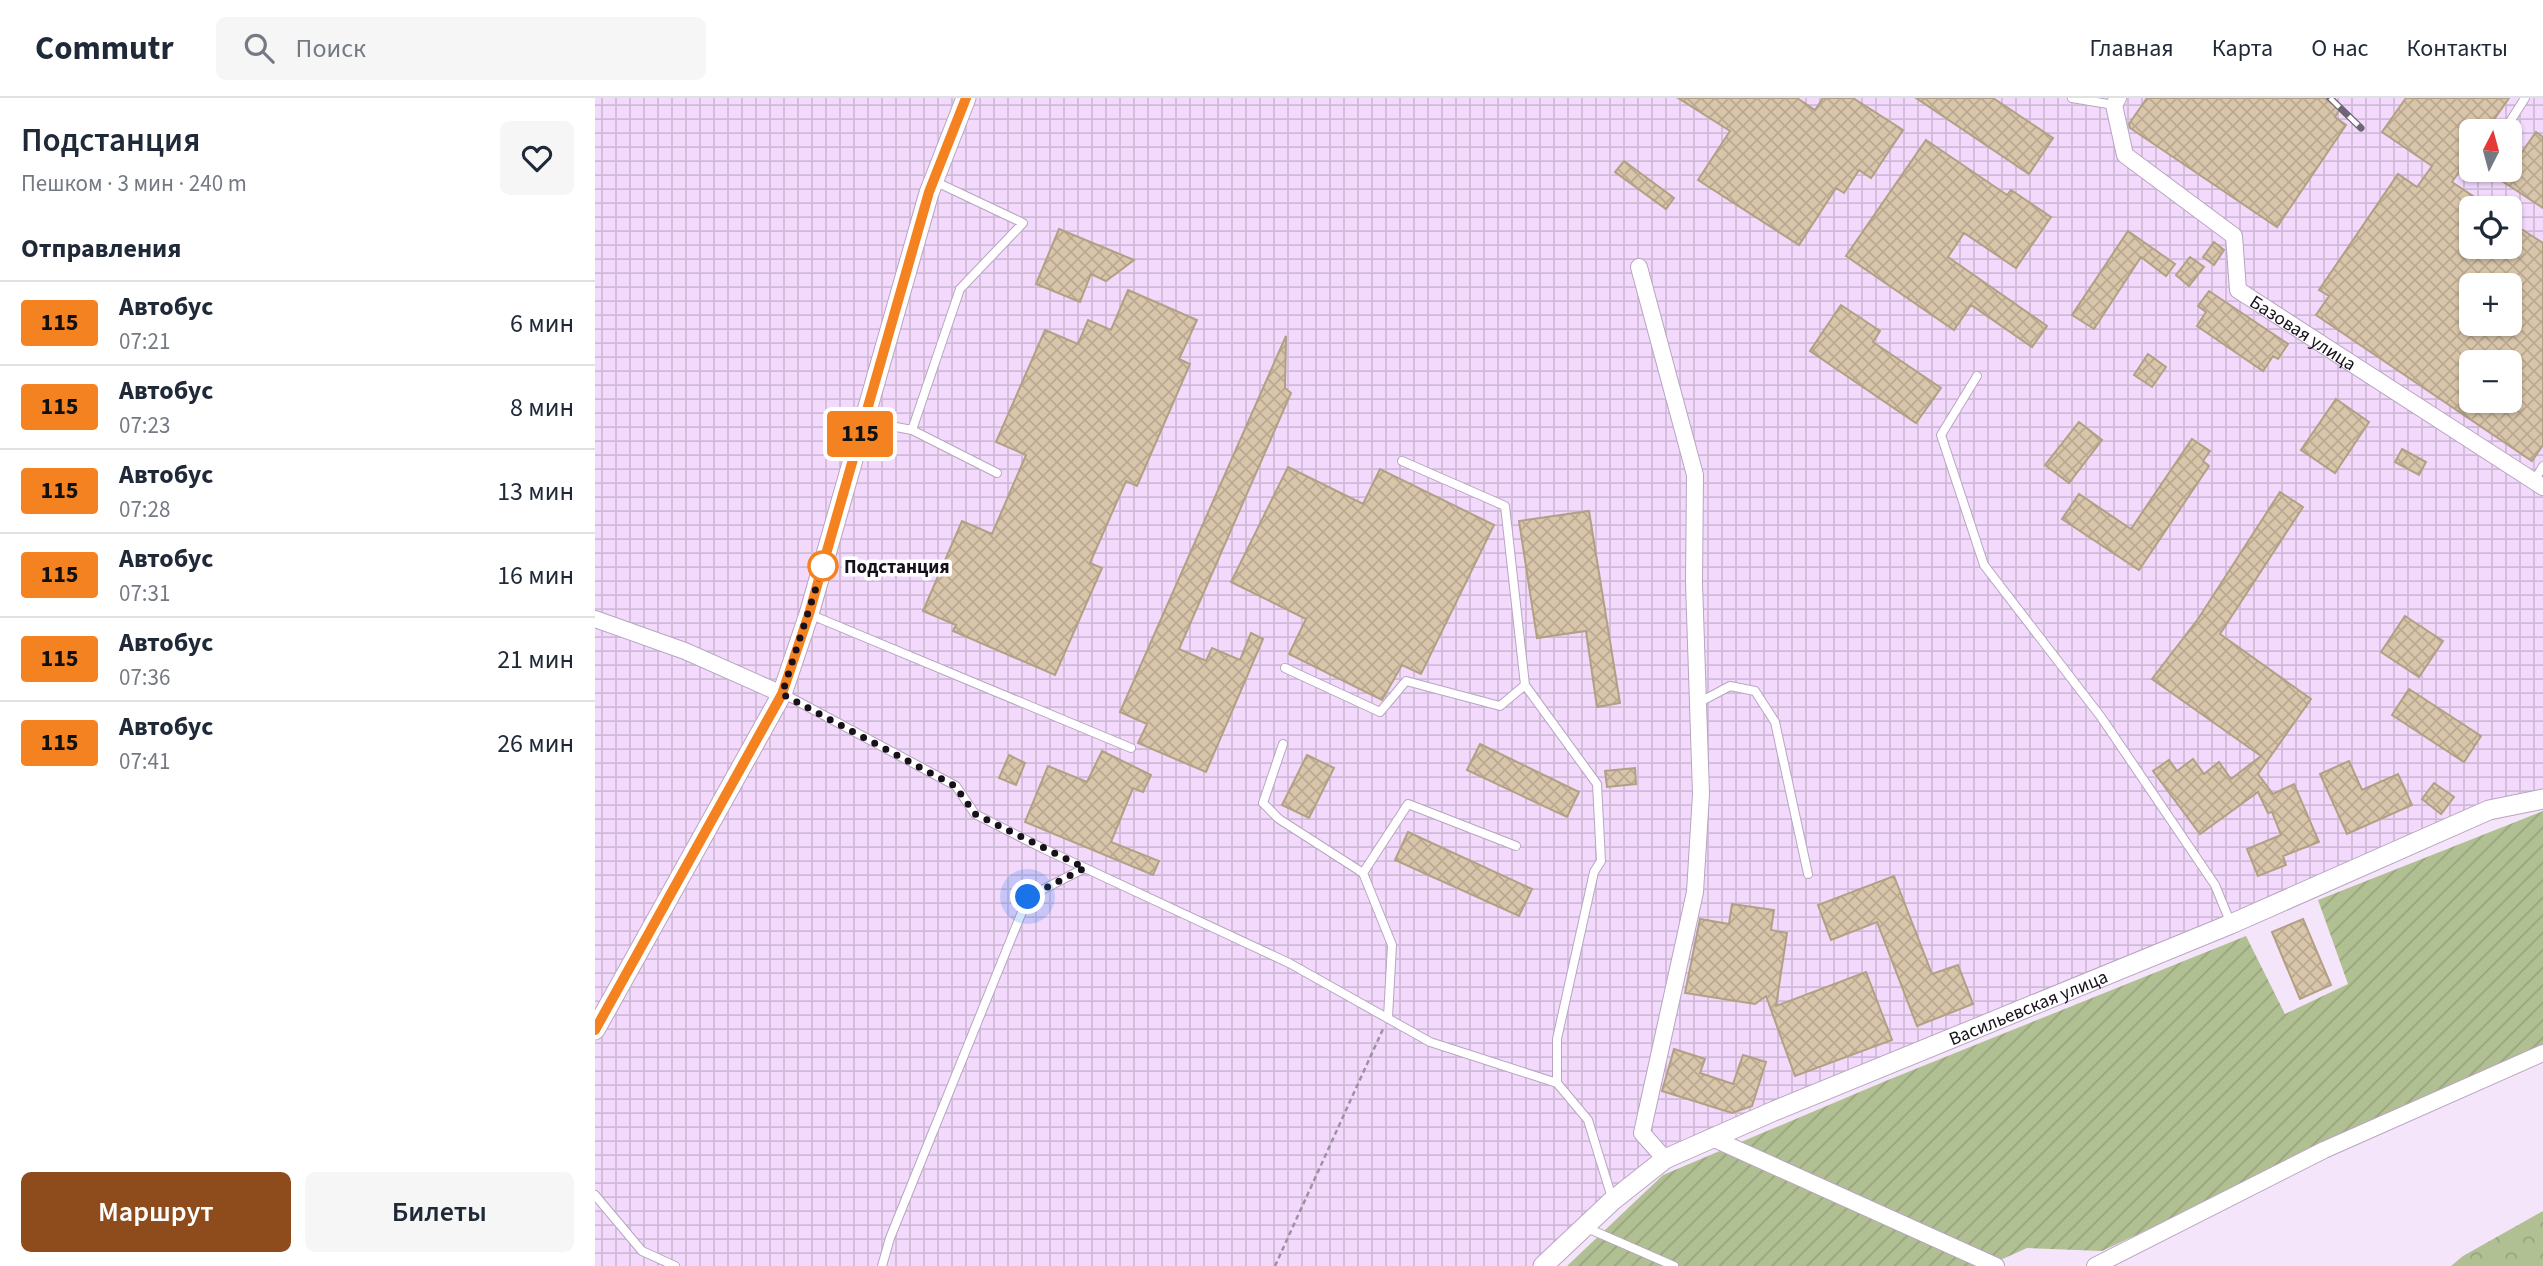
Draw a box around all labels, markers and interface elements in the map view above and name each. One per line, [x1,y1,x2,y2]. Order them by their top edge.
search box [216,17,706,80]
text: Commutr [35,25,174,72]
icon: search [240,29,278,67]
text: Поиск [296,30,366,67]
text: Главная [2089,31,2174,66]
text: Карта [2212,31,2273,66]
text: О нас [2311,31,2368,66]
text: Контакты [2406,31,2508,66]
text: Подстанция [21,117,200,164]
north arrow [2459,119,2522,182]
map controls [2459,119,2522,413]
button: heart [500,121,574,195]
text: Пешком · 3 мин · 240 m [21,167,247,200]
button: locate [2459,196,2522,259]
text: Отправления [21,230,181,267]
button: + [2459,273,2522,336]
text: Автобус [119,288,213,325]
street label: Базовая улица [2244,289,2361,378]
text: 115 [40,305,79,340]
text: 6 мин [510,305,574,342]
text: 07:21 [119,325,170,358]
button: − [2459,350,2522,413]
text: Автобус [119,372,213,409]
text: 115 [40,389,79,424]
text: 8 мин [510,389,574,426]
text: 07:23 [119,409,170,442]
line badge: 115 [820,411,900,457]
text: 115 [841,416,879,451]
text: Автобус [119,456,213,493]
text: 115 [40,473,79,508]
text: 13 мин [497,473,574,510]
text: 07:28 [119,493,170,526]
text: Автобус [119,540,213,577]
marker: Подстанция [808,551,838,581]
place label: Подстанция [844,554,950,581]
text: 115 [40,557,79,592]
text: 16 мин [497,557,574,594]
text: 07:31 [119,577,170,610]
text: Автобус [119,624,213,661]
text: 115 [40,641,79,676]
text: 21 мин [497,641,574,678]
text: 07:36 [119,661,170,694]
text: Автобус [119,708,213,745]
text: 115 [40,725,79,760]
text: 26 мин [497,725,574,762]
text: 07:41 [119,745,170,778]
your location [1010,879,1045,914]
street label: Васильевская улица [1945,964,2112,1053]
button: Маршрут [21,1172,291,1252]
button: Билеты [305,1172,574,1252]

